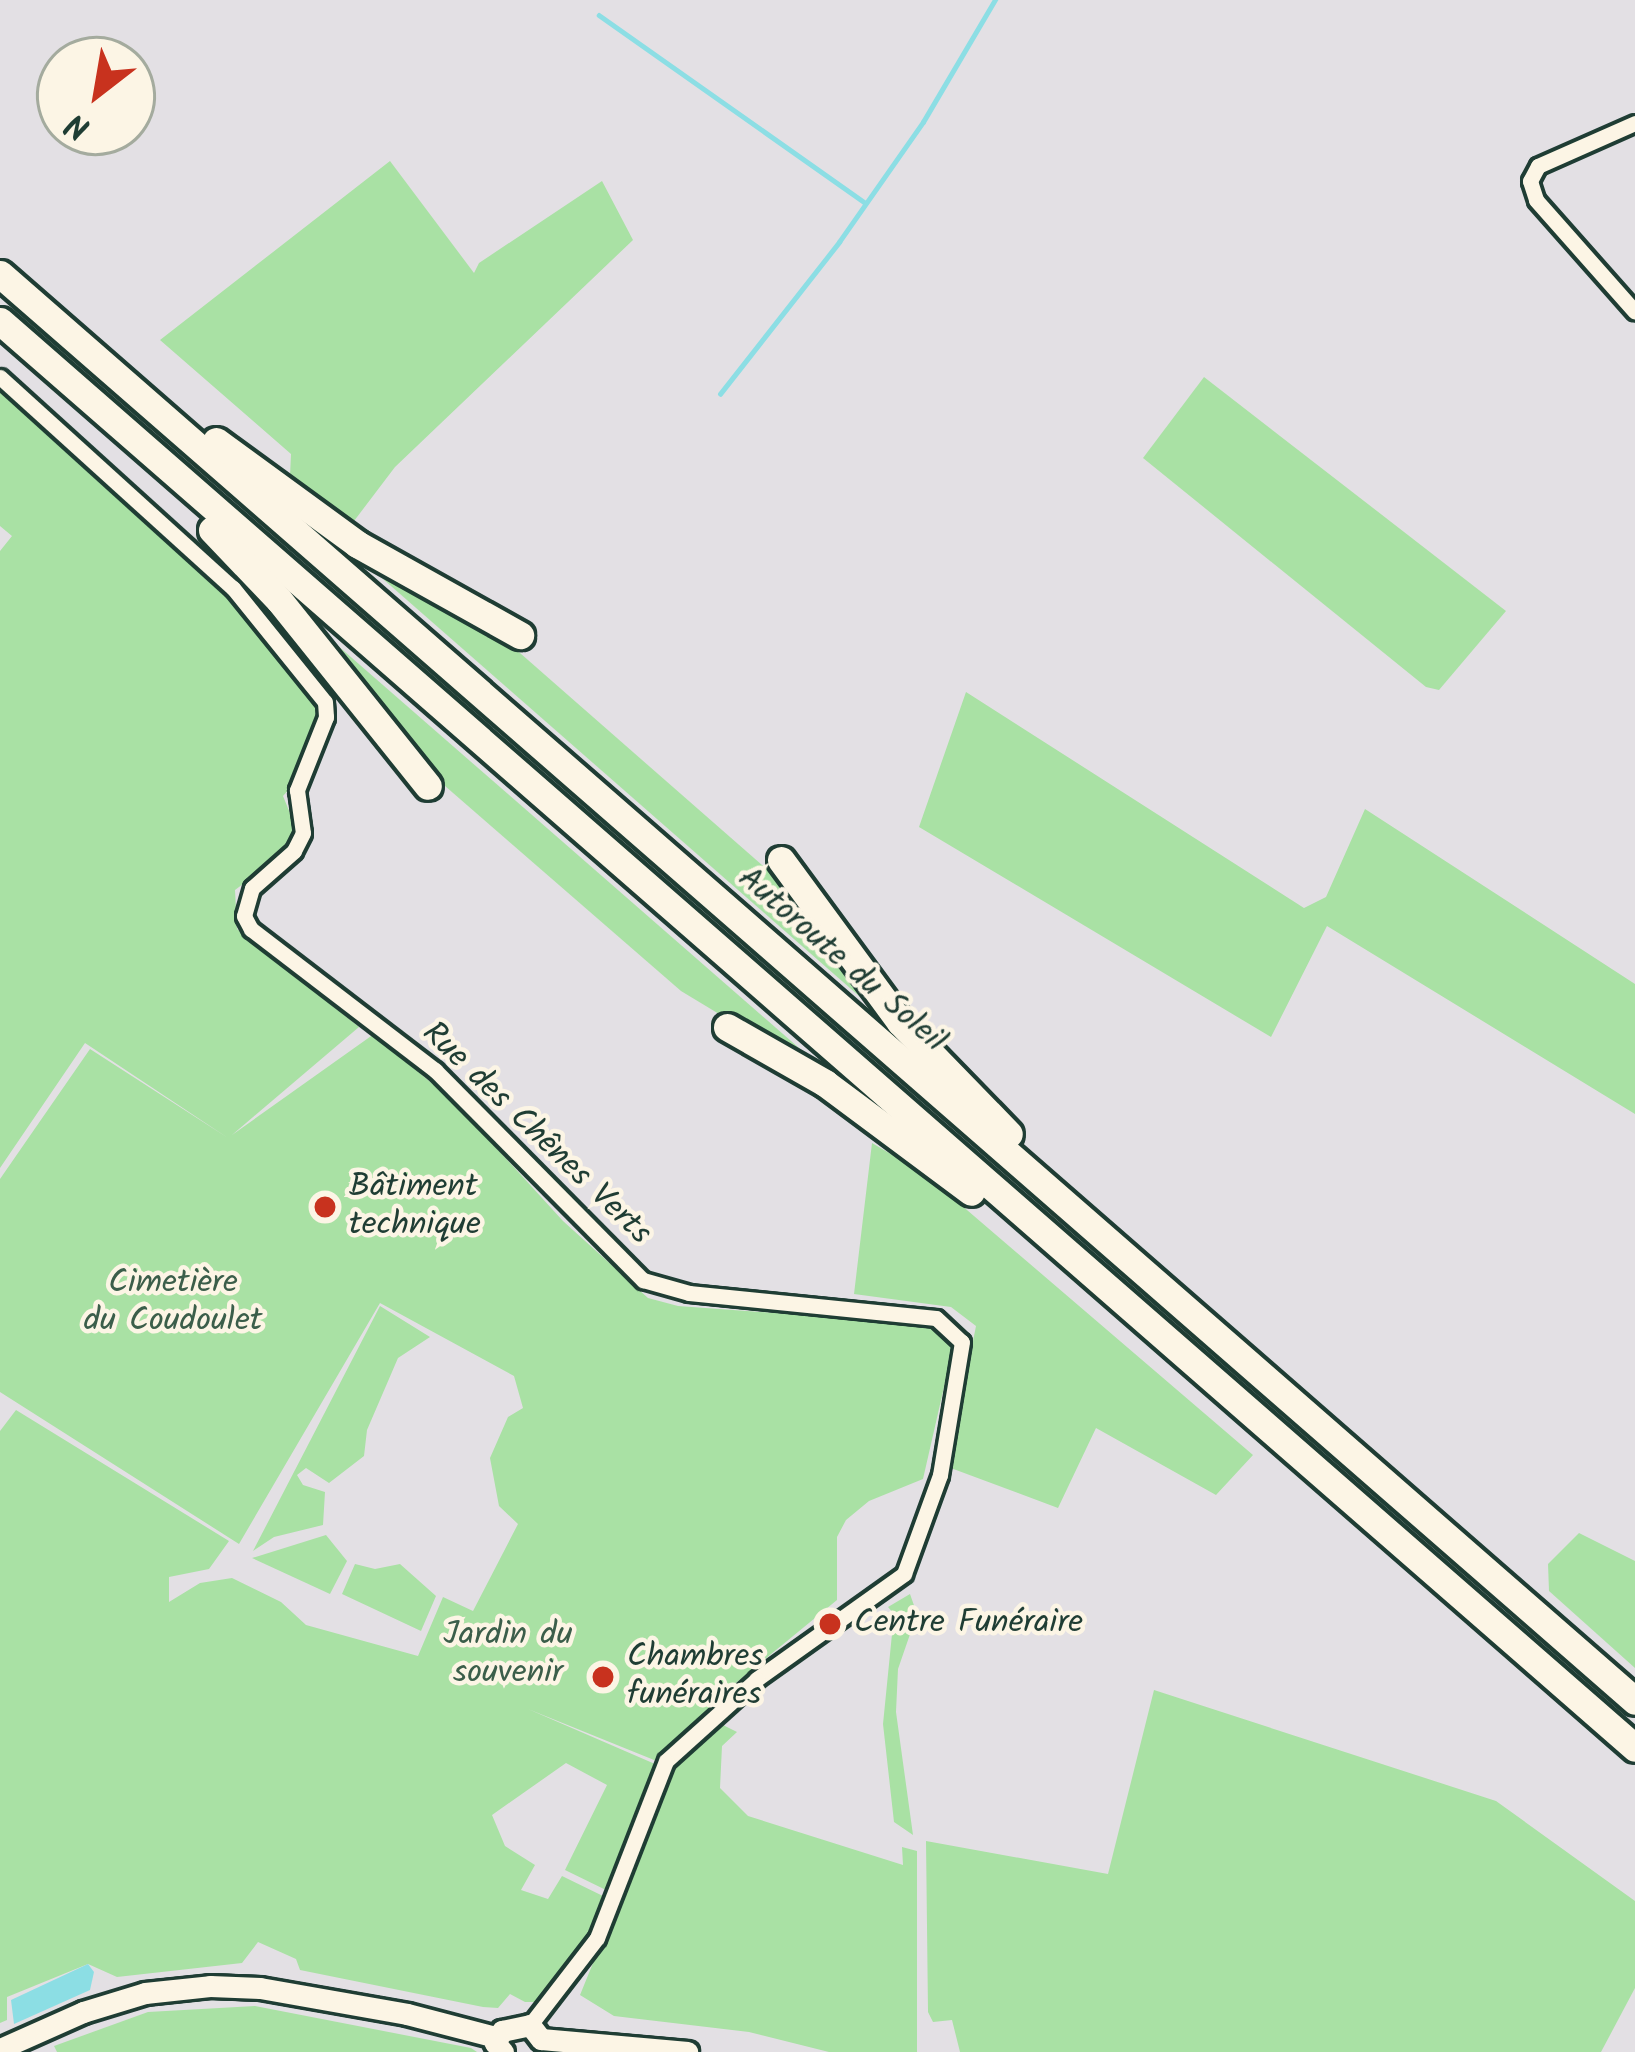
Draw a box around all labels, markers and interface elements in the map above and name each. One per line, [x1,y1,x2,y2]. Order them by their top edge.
north arrow [36,36,156,156]
text: N [56,97,101,153]
street label: Autoroute du Soleil [729,860,953,1062]
street label: Rue des Chênes Verts [413,1014,659,1254]
place label: Bâtiment technique [349,1168,481,1246]
marker: Bâtiment technique [312,1194,338,1220]
park label: Cimetière du Coudoulet [83,1264,263,1342]
place label: Centre Funéraire [854,1604,1083,1644]
marker: Centre Funéraire [817,1611,843,1637]
park label: Jardin du souvenir [443,1616,573,1694]
place label: Chambres funéraires [627,1638,763,1716]
marker: Chambres funéraires [590,1664,616,1690]

